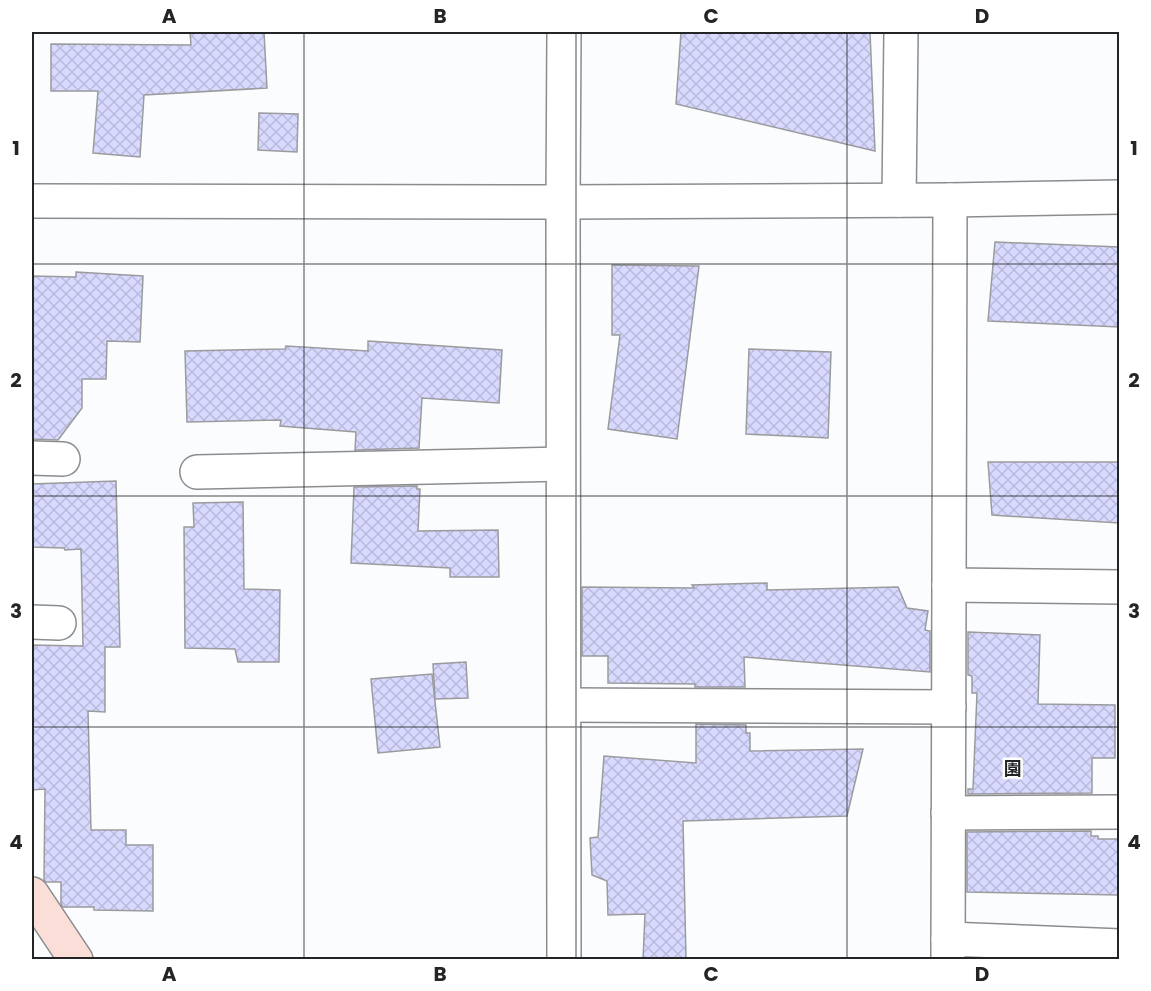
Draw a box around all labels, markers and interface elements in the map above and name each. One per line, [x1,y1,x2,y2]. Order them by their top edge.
text: A [162,2,177,30]
text: B [433,2,447,30]
text: C [703,2,719,30]
text: D [975,2,989,30]
text: 1 [12,134,20,162]
text: 1 [1130,134,1138,162]
text: 2 [10,366,22,394]
text: 2 [1128,366,1140,394]
text: 3 [10,597,22,625]
text: 3 [1128,597,1140,625]
district label: 園 [1004,756,1022,781]
text: 4 [9,828,23,856]
text: 4 [1127,828,1141,856]
text: A [162,960,177,988]
text: B [433,960,447,988]
text: C [703,960,719,988]
text: D [975,960,989,988]

